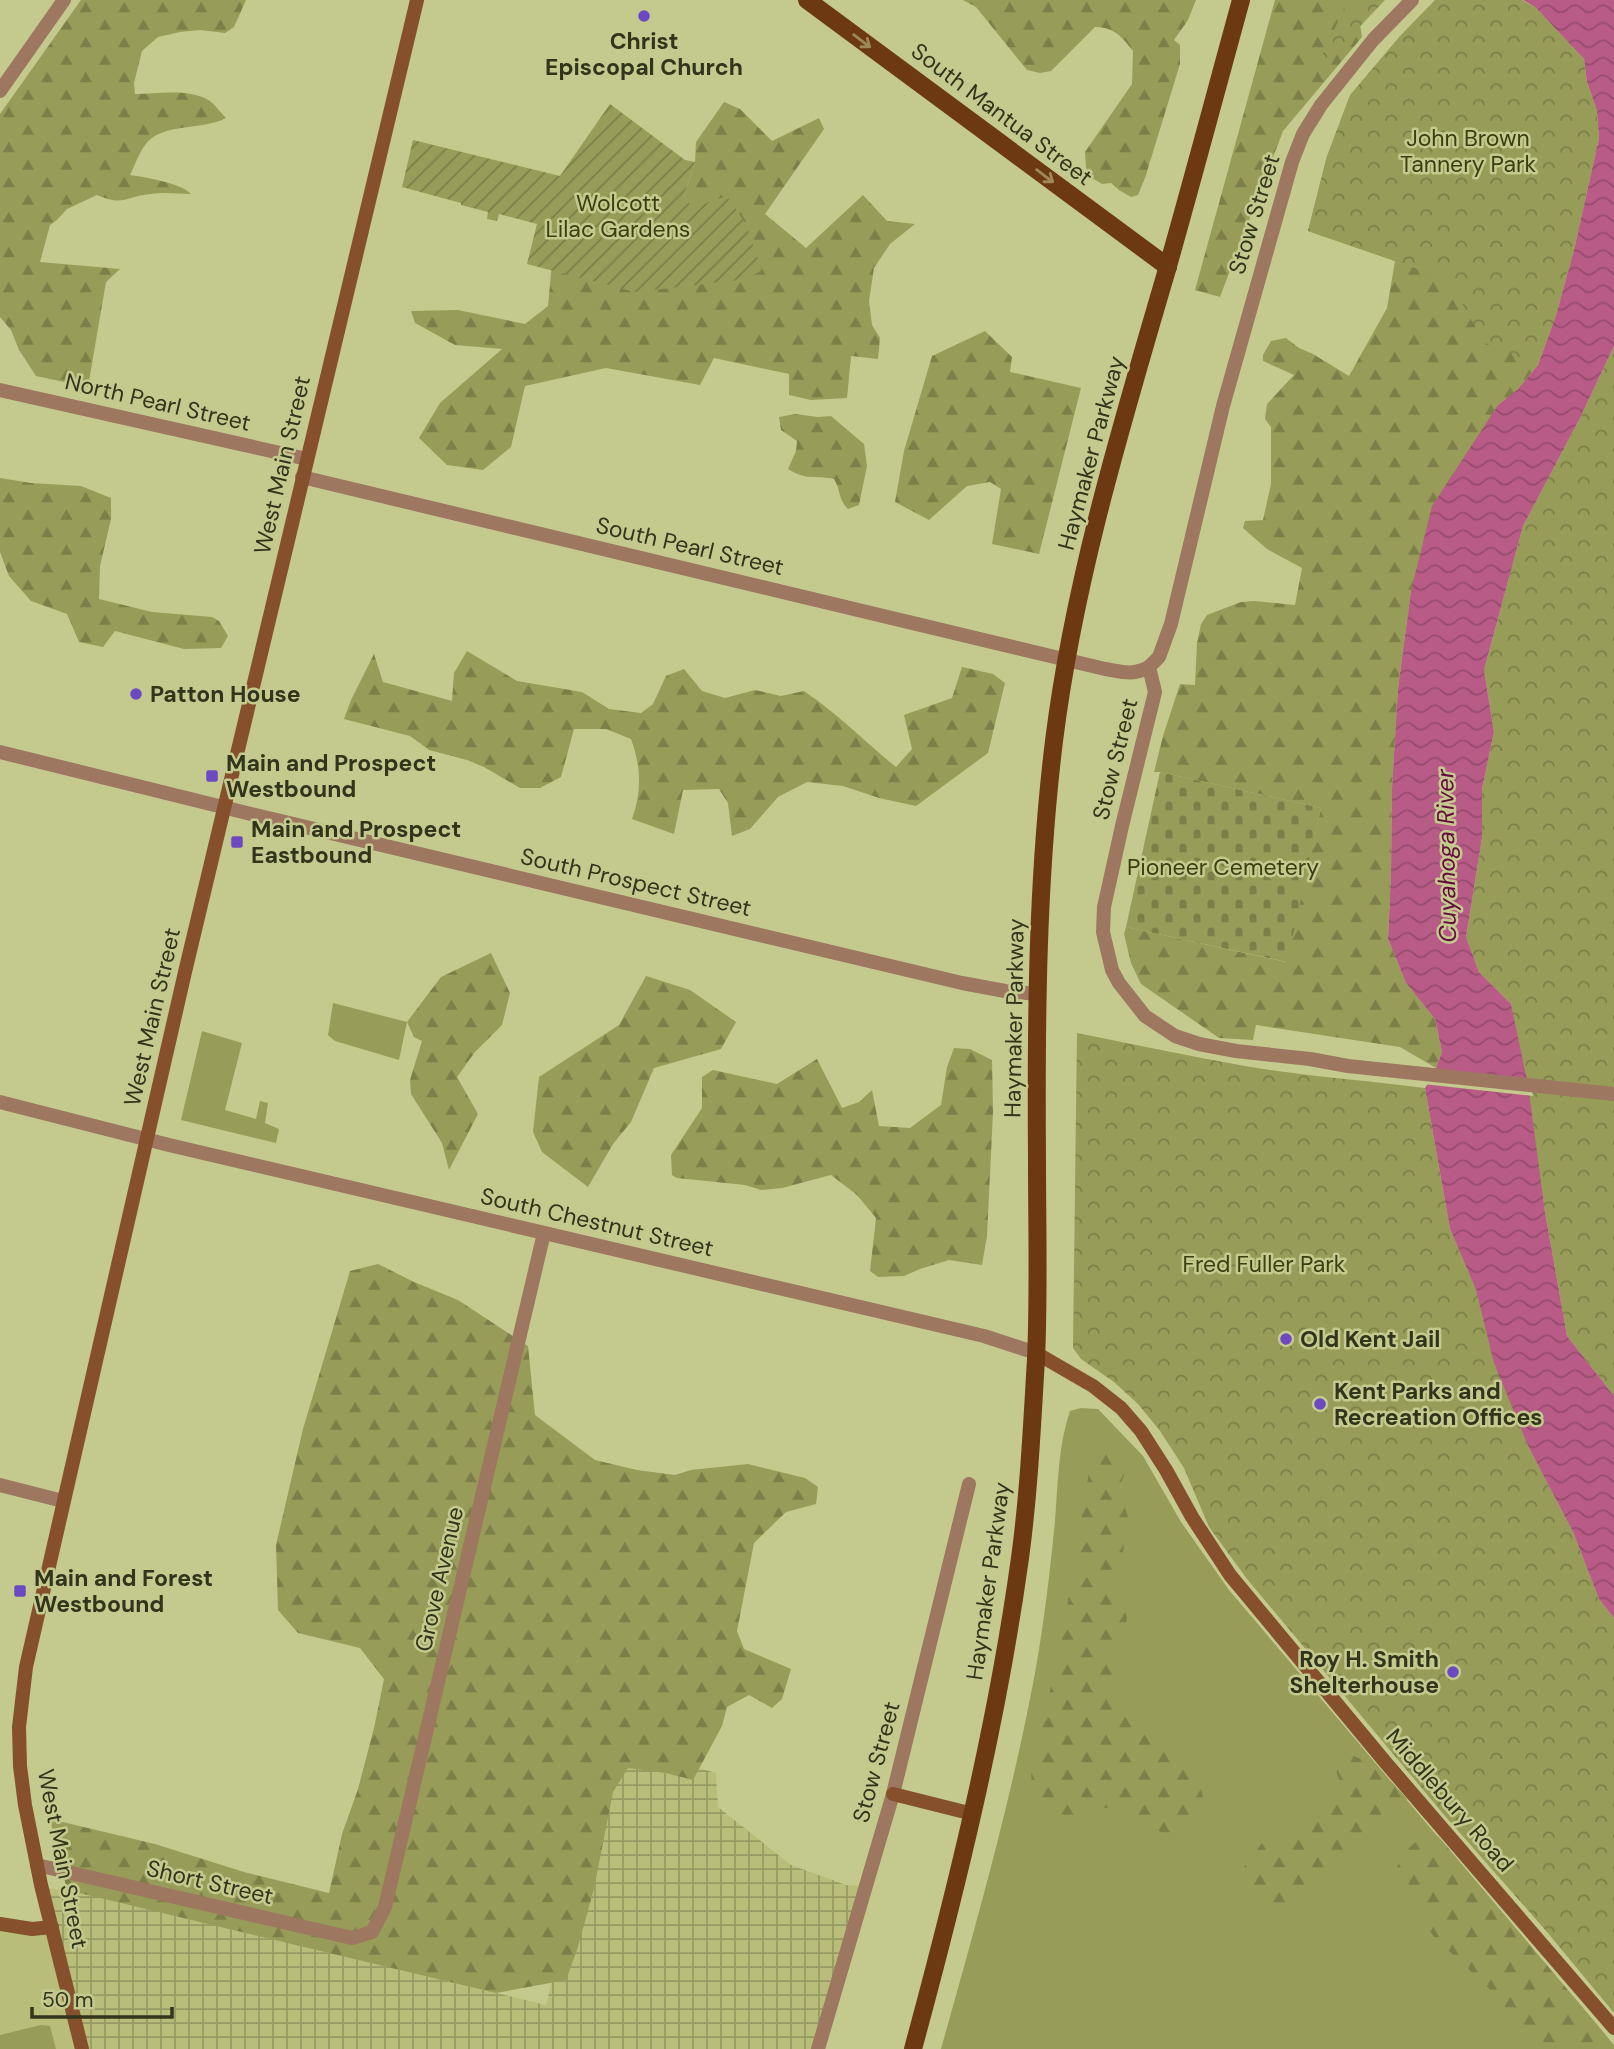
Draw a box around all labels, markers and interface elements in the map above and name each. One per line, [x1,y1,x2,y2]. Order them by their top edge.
marker: Christ Episcopal Church [636,8,652,24]
place label: Christ Episcopal Church [545,26,743,82]
one-way arrow [853,33,871,48]
street label: South Mantua Street [905,36,1099,192]
park label: John Brown Tannery Park [1400,123,1536,179]
street label: Stow Street [1222,150,1286,278]
one-way arrow [1035,169,1054,183]
park label: Wolcott Lilac Gardens [546,188,690,244]
street label: Haymaker Parkway [1051,353,1131,553]
street label: North Pearl Street [62,366,254,438]
street label: West Main Street [247,373,317,557]
street label: South Pearl Street [593,510,787,582]
place label: Patton House [150,679,301,709]
marker: Patton House [128,686,144,702]
street label: Stow Street [1085,695,1145,823]
place label: Main and Prospect Westbound [226,748,436,804]
marker: Main and Prospect Westbound [204,768,220,784]
water label: Cuyahoga River [1429,768,1463,943]
place label: Main and Prospect Eastbound [251,814,461,870]
marker: Main and Prospect Eastbound [229,834,245,850]
street label: South Prospect Street [518,841,754,923]
park label: Pioneer Cemetery [1127,852,1319,882]
street label: Haymaker Parkway [997,918,1031,1118]
street label: West Main Street [117,925,187,1109]
street label: South Chestnut Street [478,1181,716,1263]
park label: Fred Fuller Park [1183,1249,1346,1279]
place label: Old Kent Jail [1300,1324,1440,1354]
marker: Old Kent Jail [1278,1331,1294,1347]
place label: Kent Parks and Recreation Offices [1334,1376,1543,1432]
marker: Kent Parks and Recreation Offices [1312,1396,1328,1412]
street label: Haymaker Parkway [959,1480,1017,1682]
street label: Grove Avenue [408,1504,470,1654]
place label: Main and Forest Westbound [34,1563,213,1619]
marker: Main and Forest Westbound [12,1583,28,1599]
place label: Roy H. Smith Shelterhouse [1289,1644,1439,1700]
marker: Roy H. Smith Shelterhouse [1445,1664,1461,1680]
street label: Stow Street [845,1698,907,1826]
street label: Middlebury Road [1379,1722,1521,1878]
street label: West Main Street [31,1767,95,1951]
street label: Short Street [144,1853,276,1911]
scale bar [32,1976,172,2020]
text: 50 m [42,1986,93,2014]

